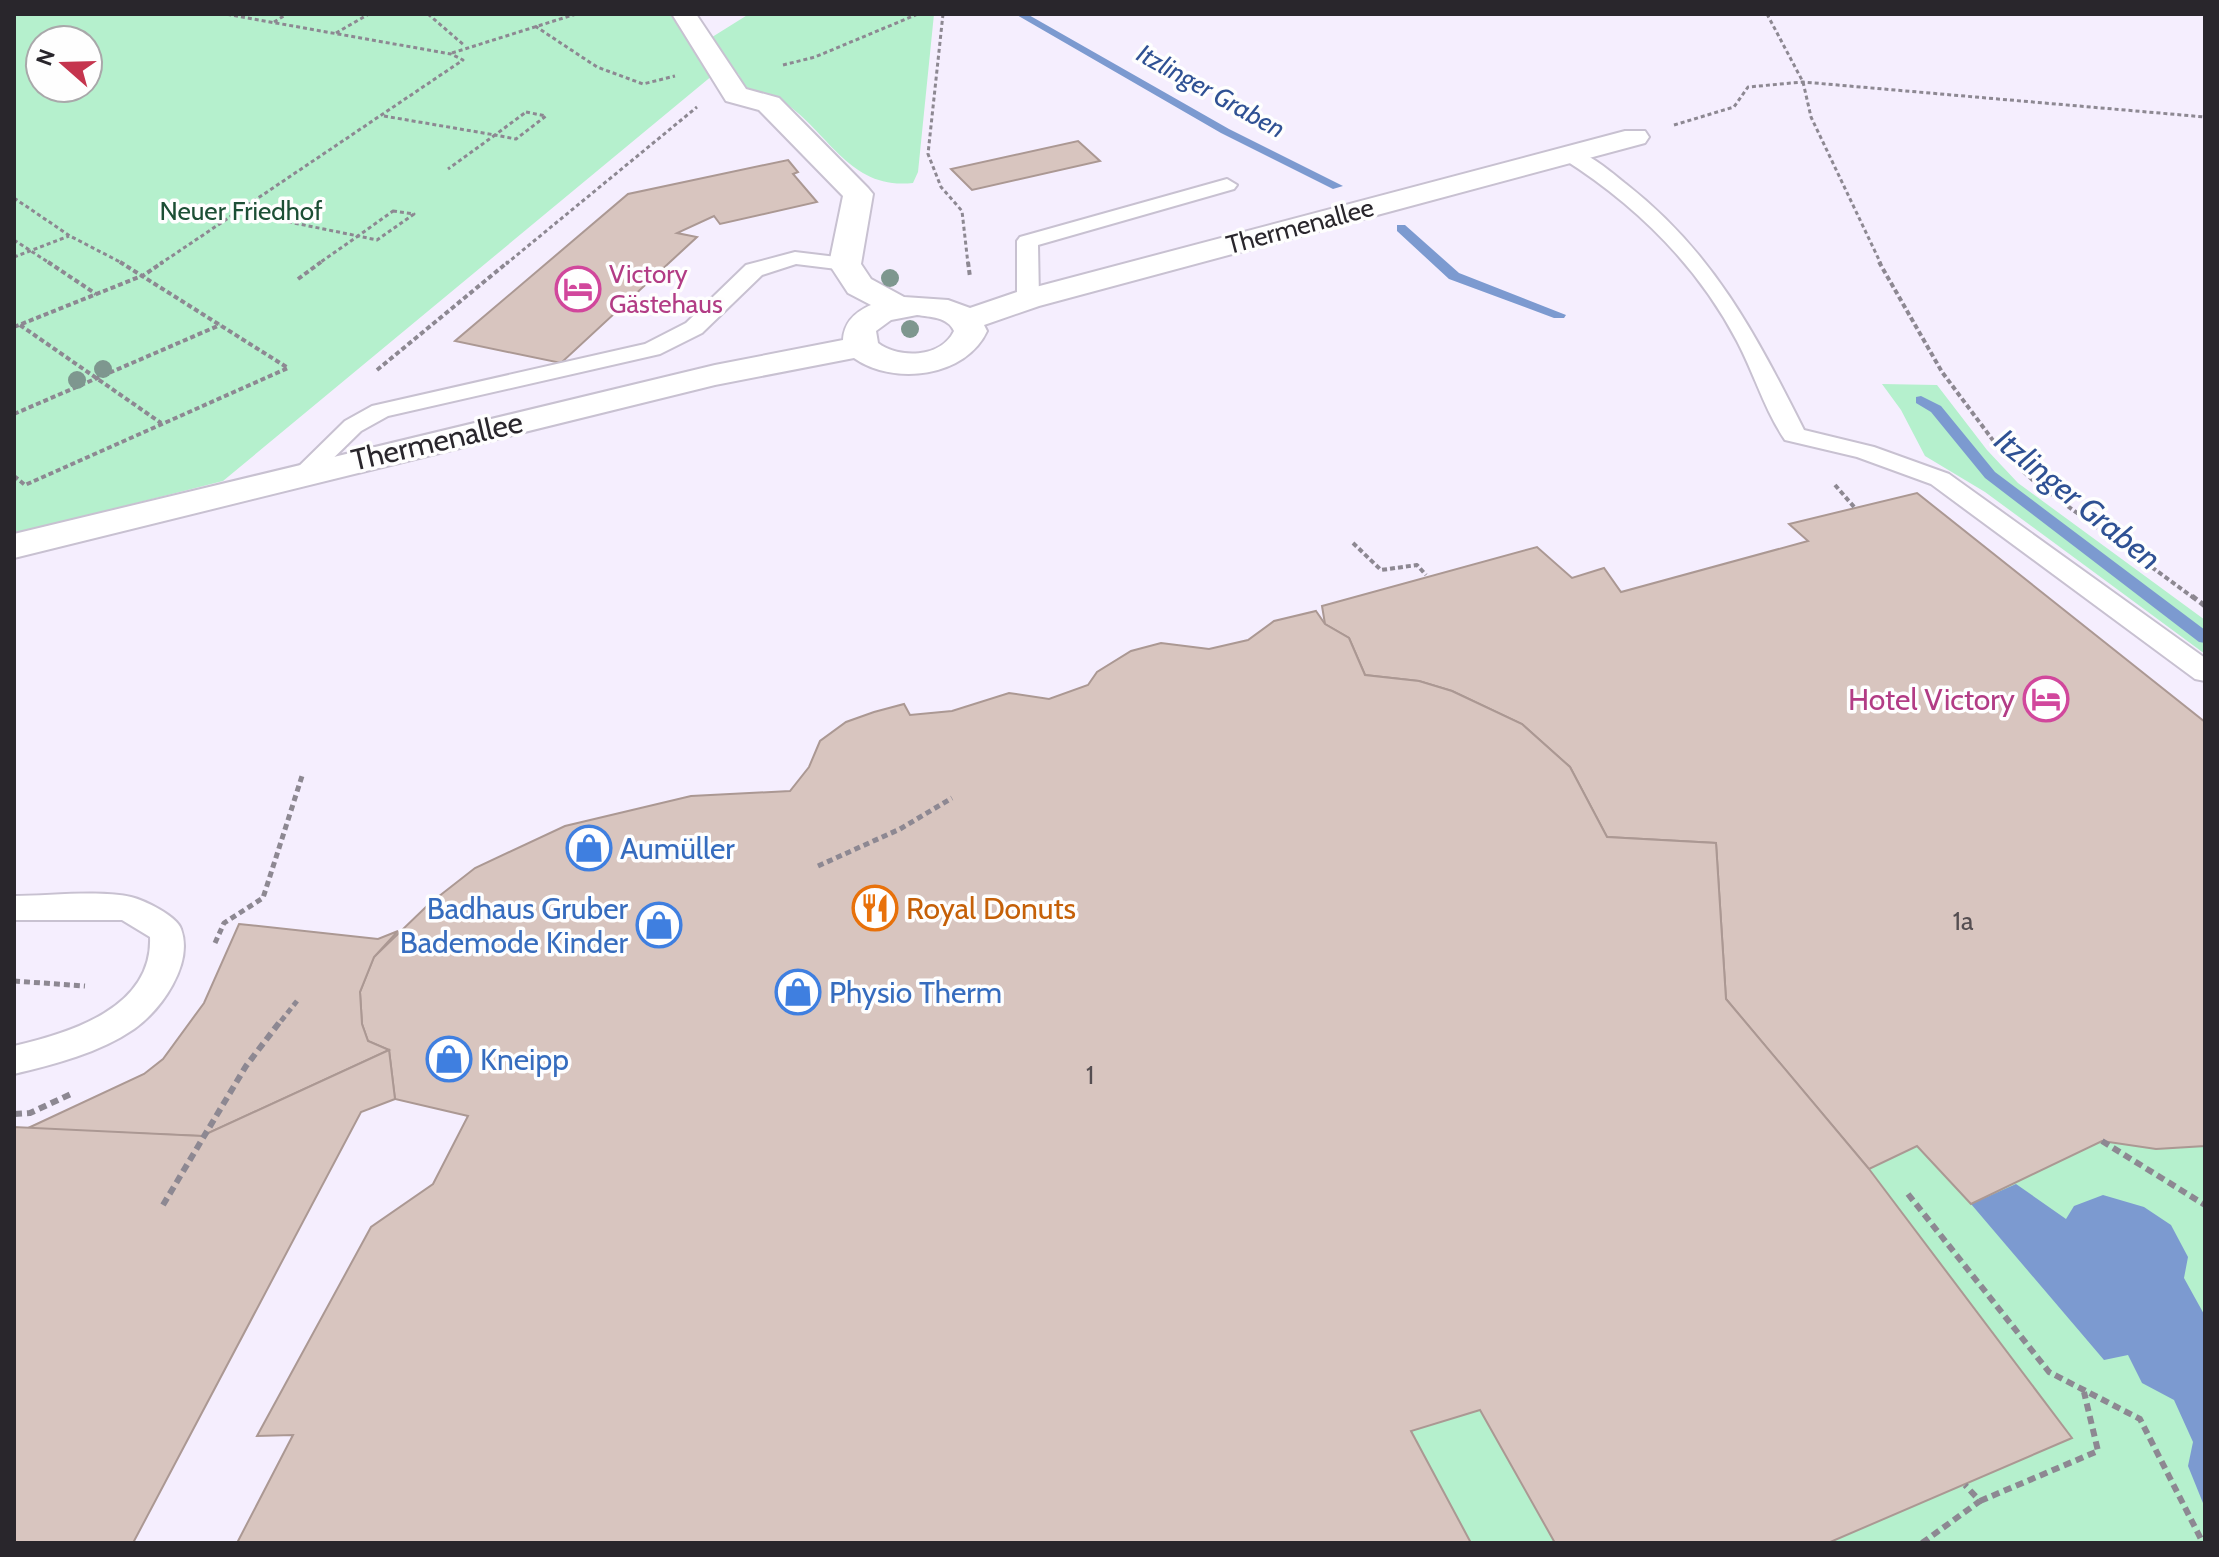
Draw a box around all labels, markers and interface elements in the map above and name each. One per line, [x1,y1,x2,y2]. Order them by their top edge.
north arrow [24,24,104,104]
water label: Itzlinger Graben [1131,37,1291,145]
text: N [30,45,61,69]
street label: Thermenallee [1223,191,1377,261]
park label: Neuer Friedhof [159,195,323,227]
place label: Victory Gästehaus [609,258,723,320]
hotel icon: Victory Gästehaus [554,265,602,313]
street label: Thermenallee [348,403,526,479]
water label: Itzlinger Graben [1987,420,2169,578]
hotel icon: Hotel Victory [2022,675,2070,723]
place label: Hotel Victory [1848,681,2015,718]
shop icon: Aumüller [565,824,613,872]
place label: Aumüller [620,830,735,867]
restaurant icon: Royal Donuts [851,884,899,932]
place label: Badhaus Gruber Bademode Kinder [400,890,629,961]
place label: Royal Donuts [906,890,1076,927]
shop icon: Badhaus Gruber Bademode Kinder [635,901,683,949]
house number: 1a [1953,905,1974,937]
shop icon: Physio Therm [774,968,822,1016]
place label: Physio Therm [829,974,1002,1011]
shop icon: Kneipp [425,1035,473,1083]
place label: Kneipp [480,1041,569,1078]
house number: 1 [1086,1059,1094,1091]

